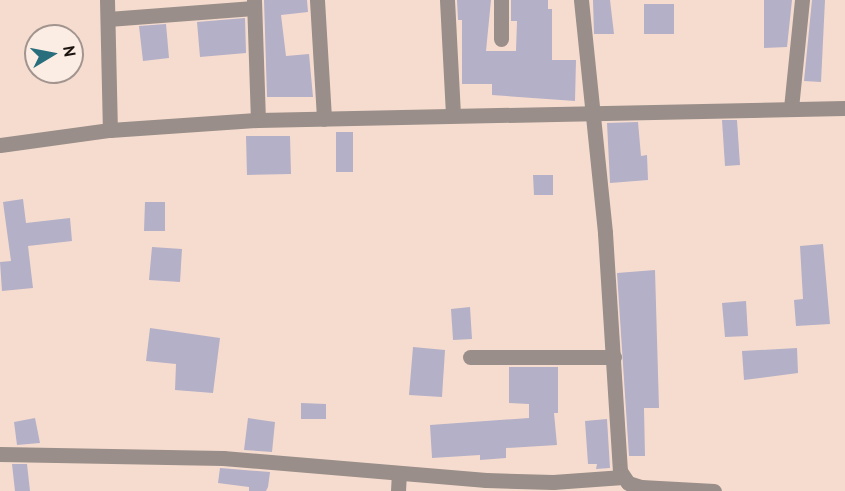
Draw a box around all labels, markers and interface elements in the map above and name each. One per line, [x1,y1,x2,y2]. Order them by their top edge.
north arrow [24,24,84,84]
text: N [59,44,81,58]

